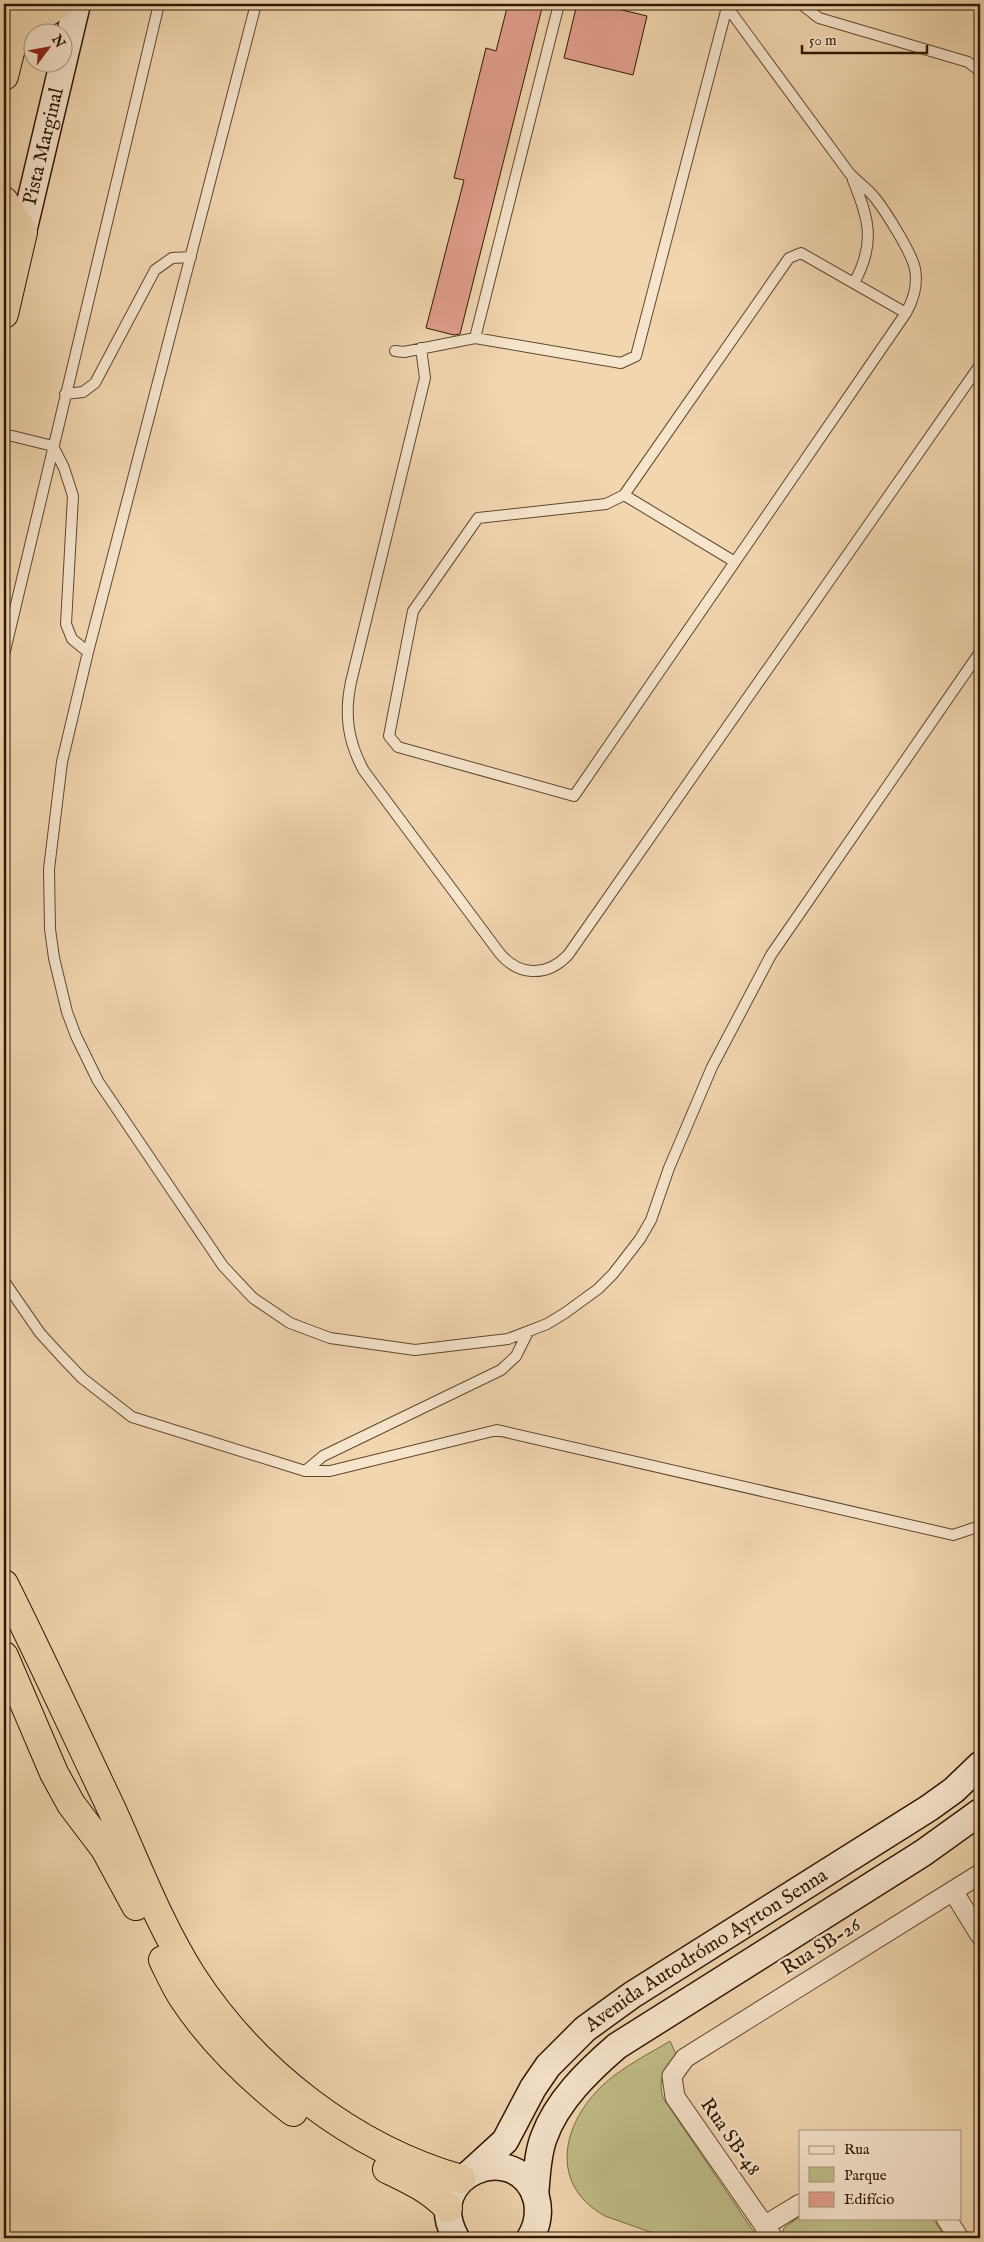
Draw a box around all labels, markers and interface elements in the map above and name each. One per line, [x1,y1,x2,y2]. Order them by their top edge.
north arrow [22,22,72,72]
scale bar [802,22,926,54]
text: N [47,31,69,52]
text: 50 m [809,31,837,50]
street label: Pista Marginal [17,85,69,207]
street label: Avenida Autodrómo Ayrton Senna [579,1862,832,2038]
street label: Rua SB-26 [777,1912,866,1981]
street label: Rua SB-48 [694,2093,766,2181]
legend [799,2130,962,2220]
text: Rua [844,2140,870,2159]
text: Parque [844,2166,887,2185]
text: Edifício [844,2190,894,2209]

